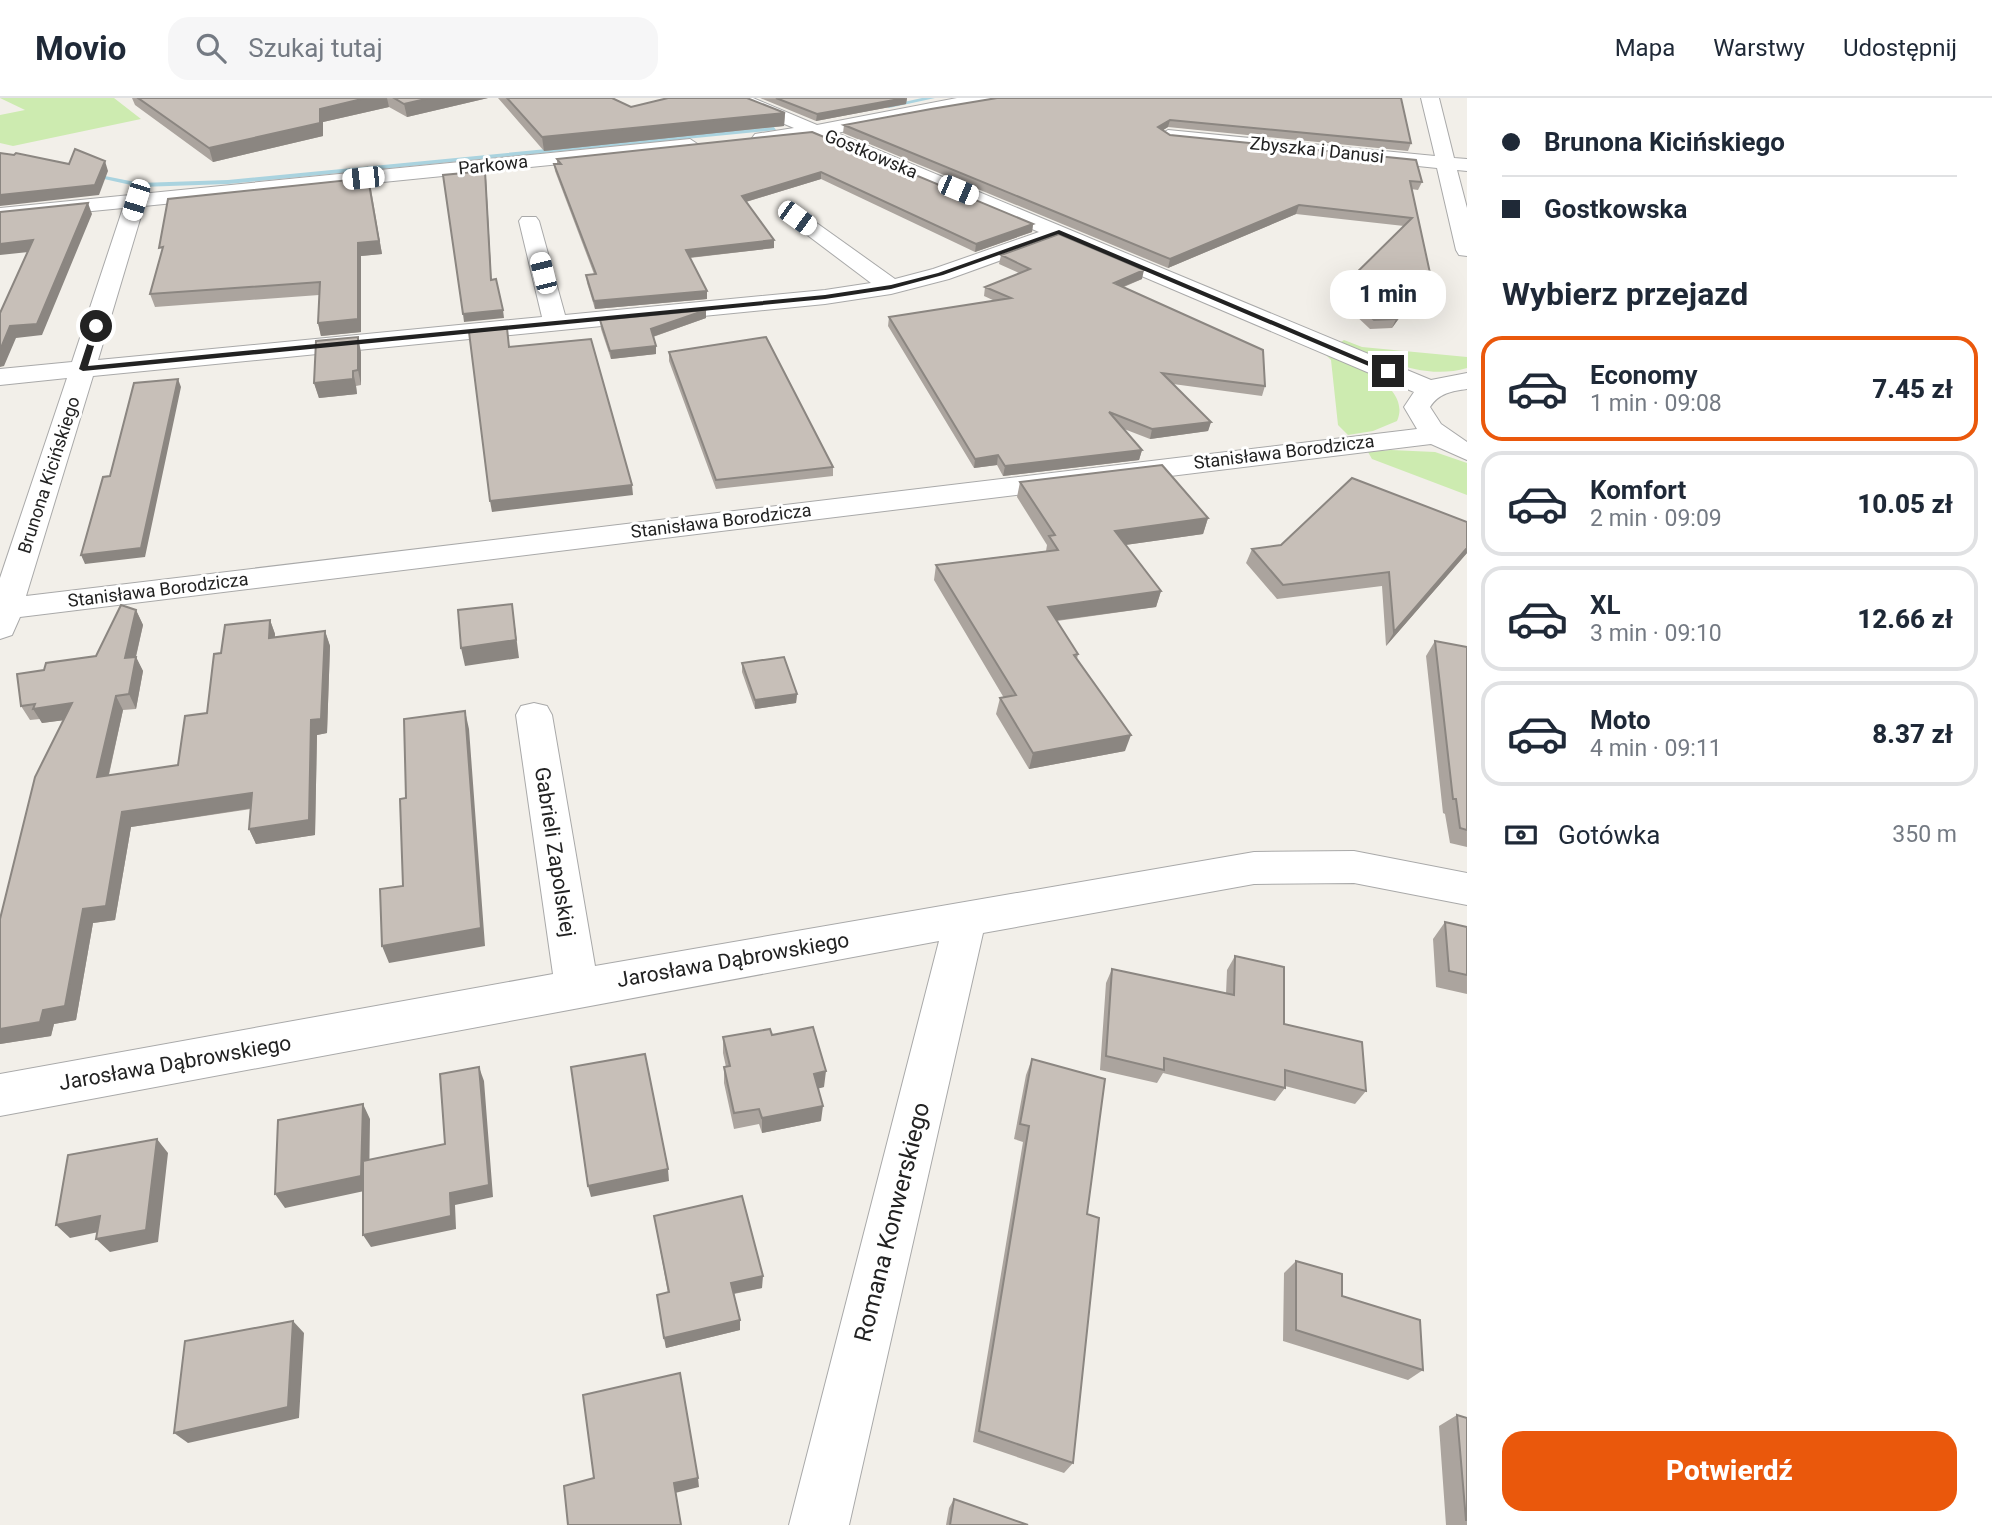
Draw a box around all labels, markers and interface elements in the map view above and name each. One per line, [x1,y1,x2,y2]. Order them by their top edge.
search box [168,17,658,80]
text: Movio [35,29,126,68]
icon: search [192,29,230,67]
text: Szukaj tutaj [248,33,383,63]
text: Mapa [1615,34,1675,62]
text: Warstwy [1713,34,1805,62]
text: Udostępnij [1843,34,1957,62]
street label: Gostkowska [822,125,921,183]
text: Brunona Kicińskiego [1544,127,1785,157]
street label: Zbyszka i Danusi [1249,132,1385,167]
street label: Parkowa [457,150,529,179]
car [342,165,385,191]
car [935,172,982,208]
car [120,177,153,223]
text: Gostkowska [1544,194,1687,224]
car [774,197,821,239]
car [528,250,559,296]
callout: 1 min [1330,270,1446,318]
text: Wybierz przejazd [1502,275,1748,313]
text: 1 min [1359,281,1417,308]
route start [80,310,112,342]
route end [1372,355,1404,387]
icon: car [1506,357,1569,420]
text: Economy [1590,360,1697,390]
text: 7.45 zł [1872,374,1953,404]
text: 1 min · 09:08 [1590,390,1722,417]
street label: Brunona Kicińskiego [13,394,84,556]
street label: Stanisława Borodzicza [1192,430,1375,473]
icon: car [1506,472,1569,535]
text: Komfort [1590,475,1686,505]
text: 10.05 zł [1857,489,1953,519]
street label: Stanisława Borodzicza [629,499,812,542]
text: 2 min · 09:09 [1590,505,1722,532]
street label: Stanisława Borodzicza [66,568,249,611]
icon: car [1506,587,1569,650]
text: XL [1590,590,1621,620]
text: 12.66 zł [1857,604,1953,634]
text: 3 min · 09:10 [1590,620,1722,647]
icon: car [1506,702,1569,765]
text: Moto [1590,705,1651,735]
text: 8.37 zł [1872,719,1953,749]
text: 4 min · 09:11 [1590,735,1722,762]
street label: Gabrieli Zapolskiej [530,765,580,939]
icon: cash [1502,816,1540,854]
text: Gotówka [1558,820,1660,850]
text: 350 m [1892,821,1957,848]
street label: Jarosława Dąbrowskiego [615,928,851,992]
street label: Jarosława Dąbrowskiego [57,1031,293,1095]
street label: Romana Konwerskiego [849,1099,935,1345]
button: Potwierdź [1502,1431,1957,1511]

